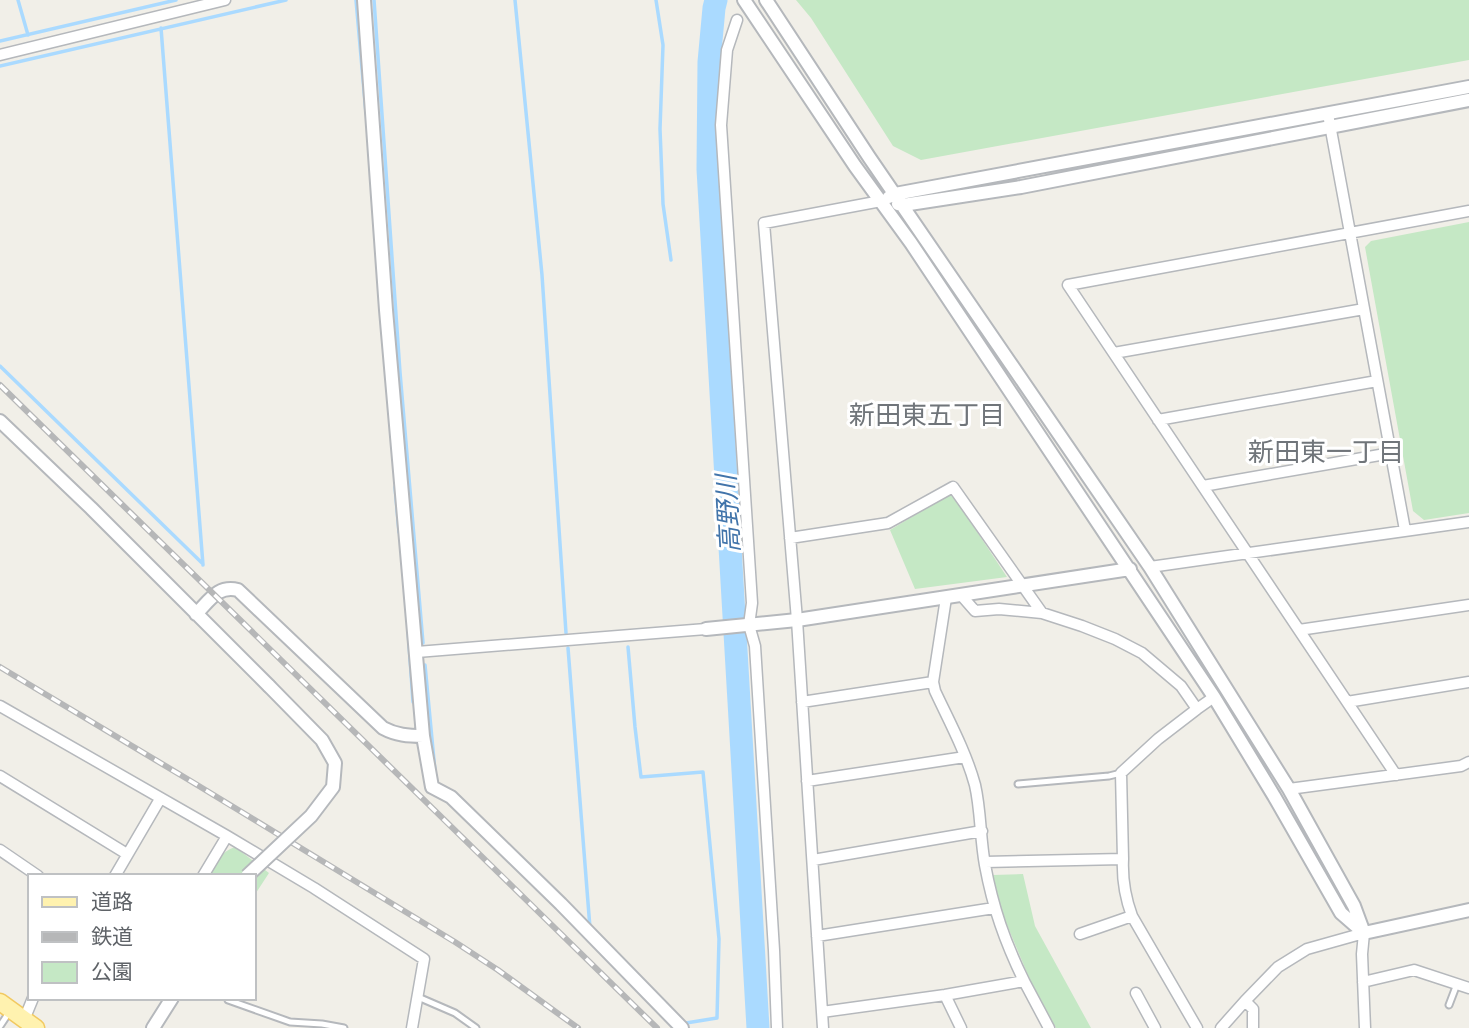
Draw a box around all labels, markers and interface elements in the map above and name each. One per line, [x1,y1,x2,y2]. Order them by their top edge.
district label: 新田東五丁目 [849,398,1005,432]
district label: 新田東一丁目 [1248,435,1404,469]
water label: 高野川 [709,471,747,554]
legend [28,874,256,1000]
text: 道路 [91,888,133,915]
text: 鉄道 [91,923,133,950]
text: 公園 [91,958,133,985]

